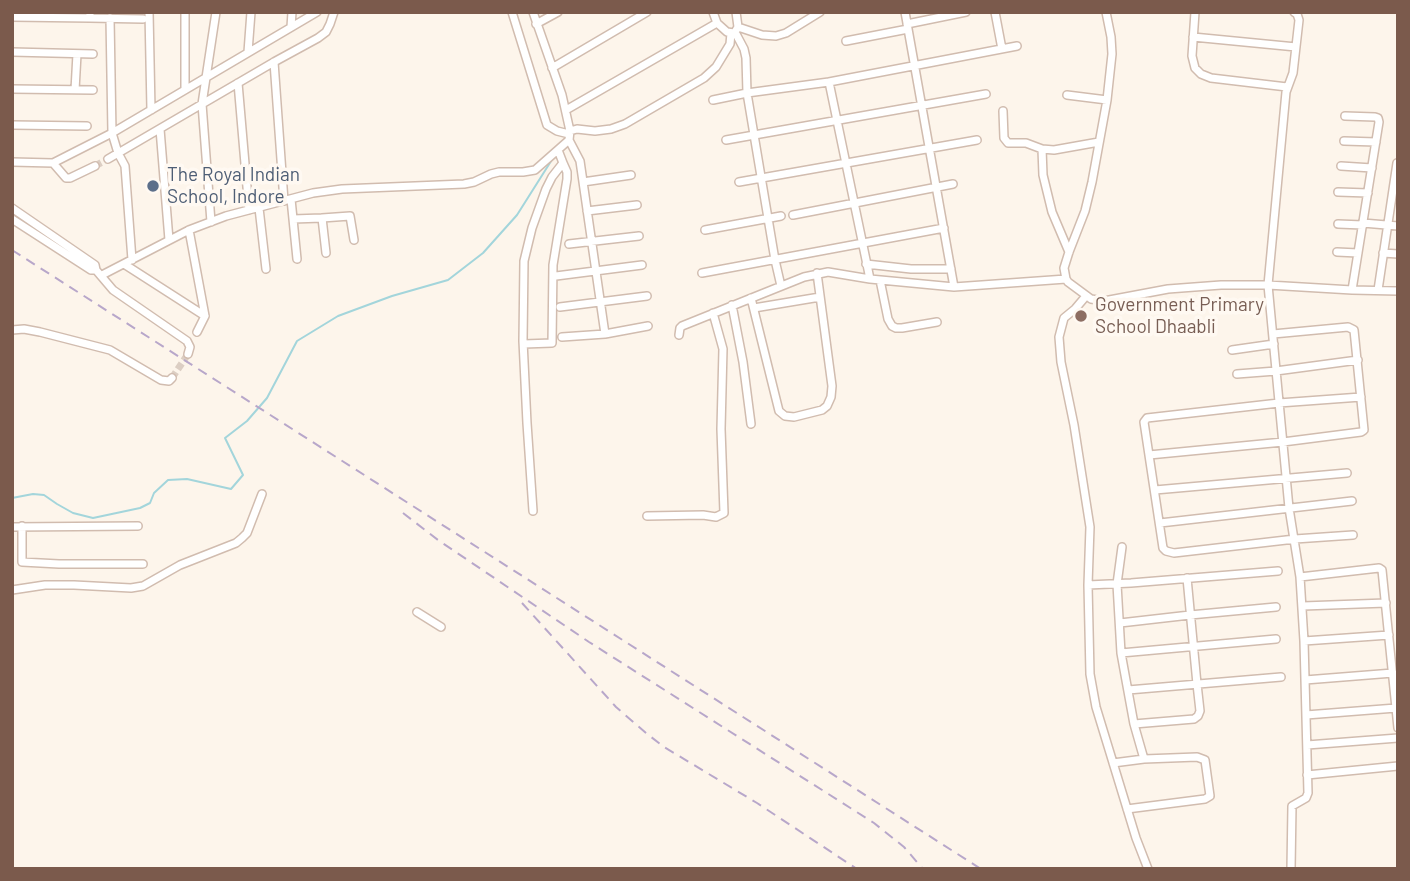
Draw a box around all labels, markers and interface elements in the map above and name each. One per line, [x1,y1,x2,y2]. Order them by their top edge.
place label: The Royal Indian School, Indore [167,164,300,208]
marker: The Royal Indian School, Indore [145,178,161,194]
place label: Government Primary School Dhaabli [1095,294,1264,338]
marker: Government Primary School Dhaabli [1073,308,1089,324]

